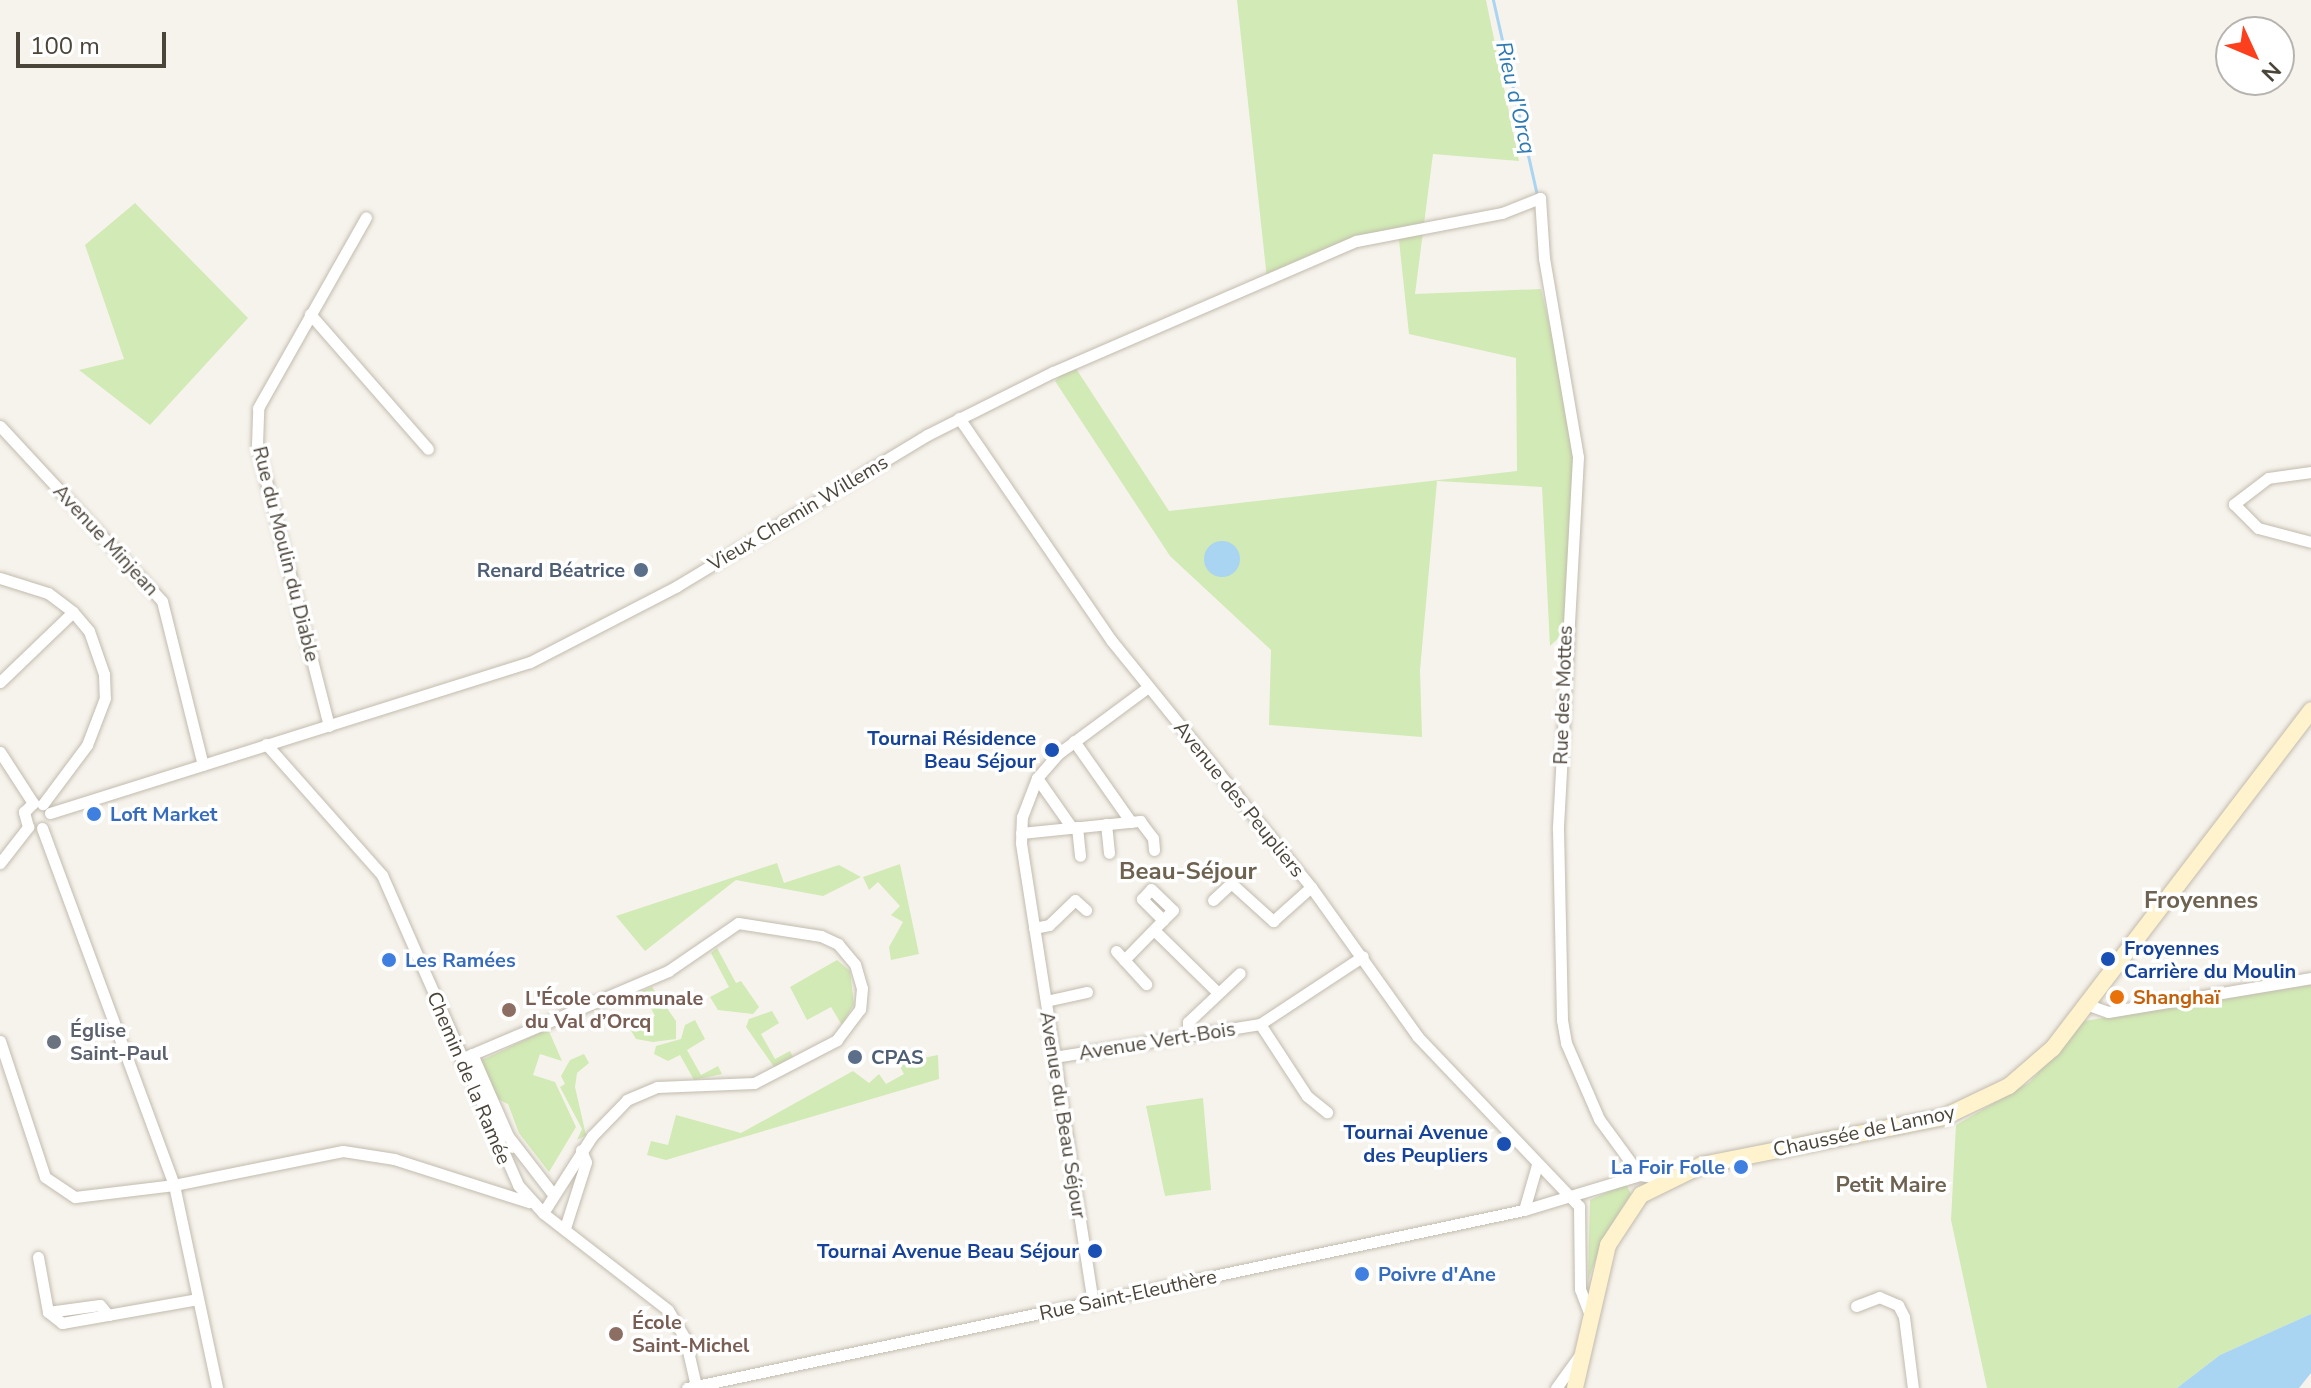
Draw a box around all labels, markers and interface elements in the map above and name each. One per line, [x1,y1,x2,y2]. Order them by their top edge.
scale bar [20,16,170,66]
north arrow [2215,16,2295,96]
text: 100 m [30,30,100,62]
water label: Rieu d'Orcq [1489,39,1541,157]
text: N [2254,55,2287,88]
street label: Rue du Moulin du Diable [248,444,324,664]
street label: Vieux Chemin Willems [704,450,892,576]
street label: Avenue Minjean [48,479,164,601]
place label: Renard Béatrice [477,558,625,582]
marker: Renard Béatrice [632,561,650,579]
street label: Rue des Mottes [1549,625,1577,765]
street label: Avenue des Peupliers [1169,716,1309,882]
place label: Tournai Résidence Beau Séjour [867,726,1036,773]
marker: Tournai Résidence Beau Séjour [1043,741,1061,759]
place label: Loft Market [110,802,217,826]
marker: Loft Market [85,805,103,823]
district label: Beau-Séjour [1119,858,1257,886]
district label: Froyennes [2144,887,2258,915]
place label: Froyennes Carrière du Moulin [2124,936,2296,983]
place label: Les Ramées [405,948,516,972]
marker: Froyennes Carrière du Moulin [2099,950,2117,968]
marker: Les Ramées [380,951,398,969]
place label: Shanghaï [2133,985,2220,1009]
place label: L'École communale du Val d’Orcq [525,986,703,1033]
street label: Chemin de la Ramée [422,988,516,1168]
marker: Shanghaï [2108,988,2126,1006]
marker: L'École communale du Val d’Orcq [500,1001,518,1019]
street label: Avenue du Beau Séjour [1035,1010,1091,1220]
street label: Avenue Vert-Bois [1077,1017,1237,1065]
place label: Église Saint-Paul [70,1018,168,1065]
marker: Église Saint-Paul [45,1033,63,1051]
place label: CPAS [871,1045,923,1069]
marker: CPAS [846,1048,864,1066]
street label: Chaussée de Lannoy [1771,1100,1957,1162]
place label: Tournai Avenue des Peupliers [1343,1120,1488,1167]
marker: Tournai Avenue des Peupliers [1495,1135,1513,1153]
place label: La Foir Folle [1611,1155,1725,1179]
marker: La Foir Folle [1732,1158,1750,1176]
district label: Petit Maire [1835,1173,1947,1199]
place label: Tournai Avenue Beau Séjour [817,1239,1079,1263]
marker: Tournai Avenue Beau Séjour [1086,1242,1104,1260]
place label: Poivre d'Ane [1378,1262,1496,1286]
street label: Rue Saint-Eleuthère [1037,1264,1219,1326]
marker: Poivre d'Ane [1353,1265,1371,1283]
place label: École Saint-Michel [632,1310,749,1357]
marker: École Saint-Michel [607,1325,625,1343]

